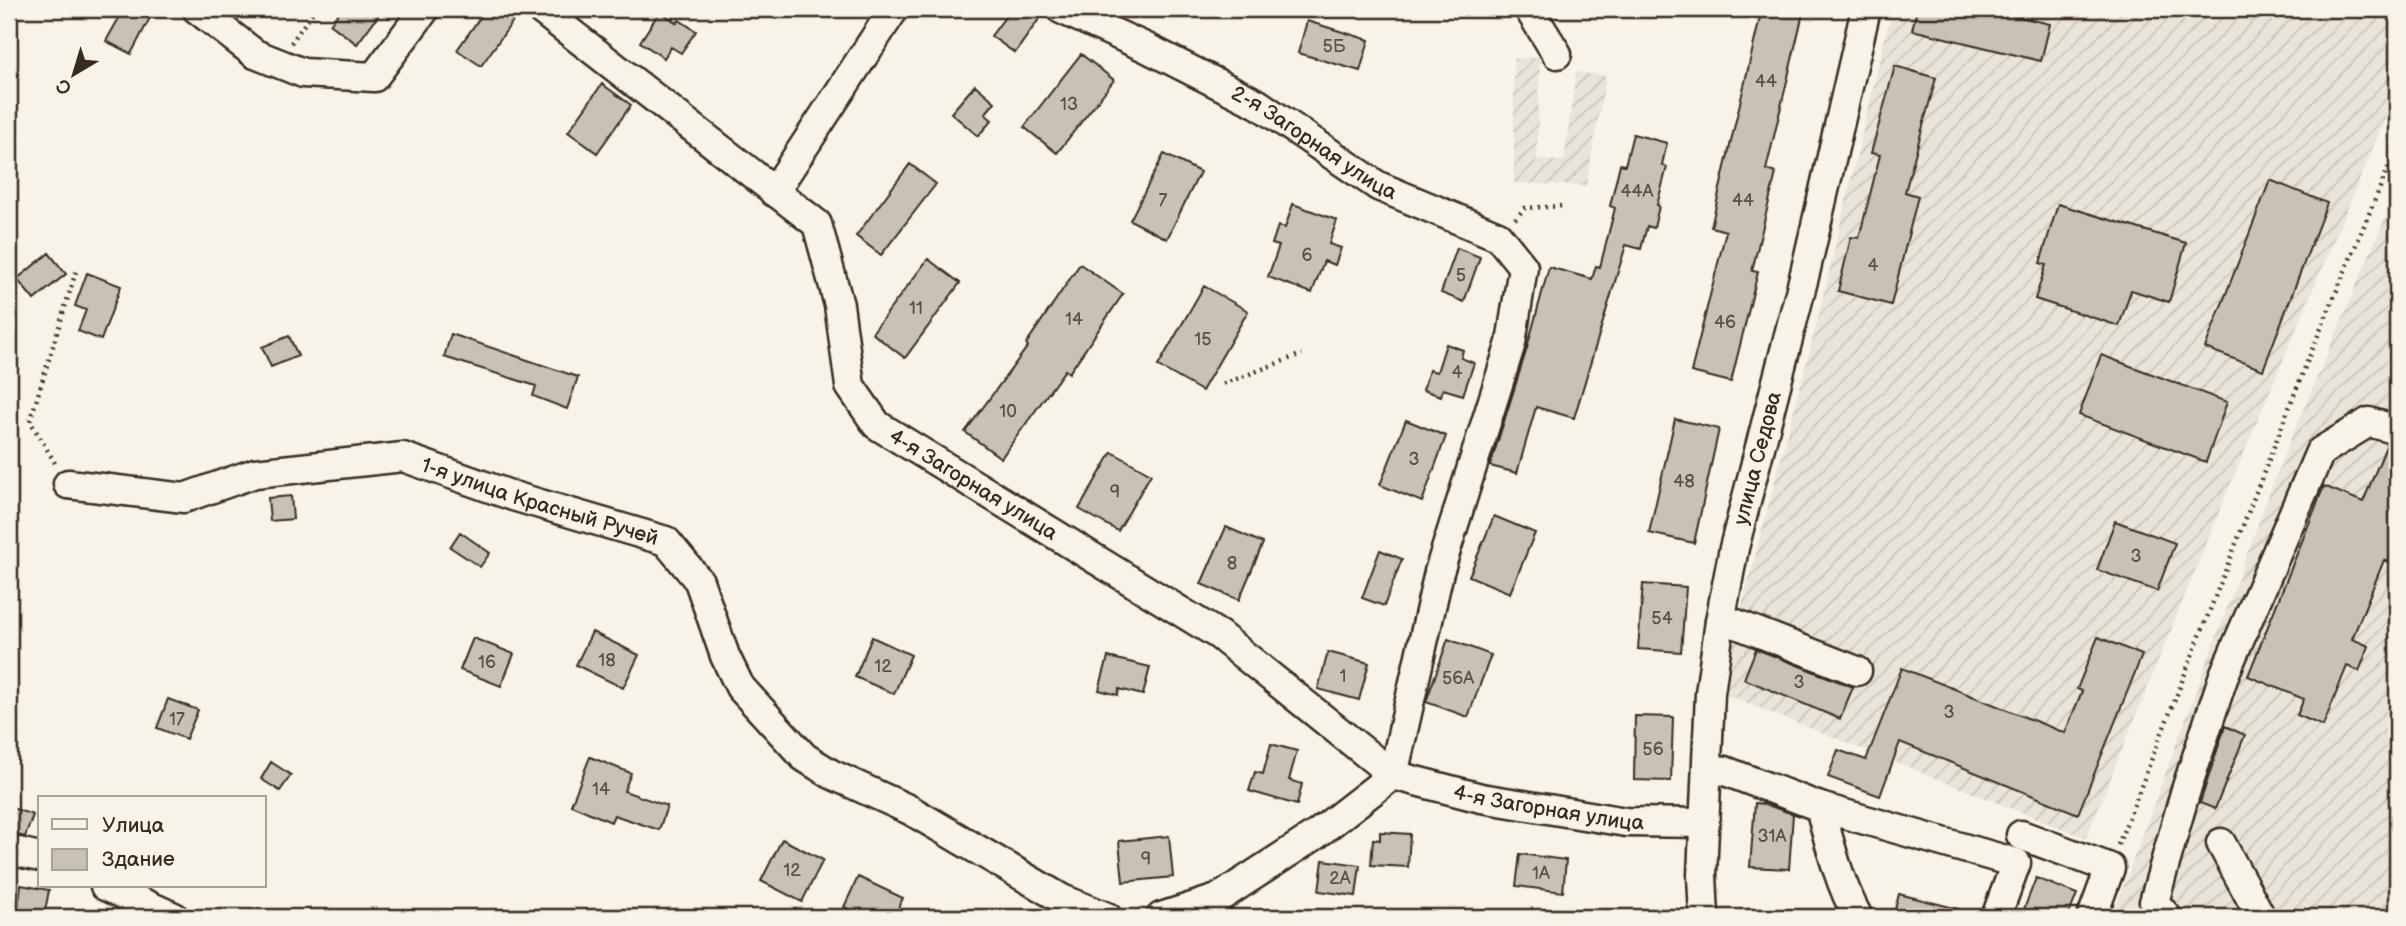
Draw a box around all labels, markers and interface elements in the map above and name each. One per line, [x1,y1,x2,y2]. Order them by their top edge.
house number: 5Б [1323,36,1346,57]
north arrow [38,38,108,108]
house number: 44 [1755,71,1777,92]
text: С [52,73,77,99]
street label: 2-я Загорная улица [1227,81,1401,206]
house number: 13 [1060,94,1078,115]
house number: 44А [1621,181,1654,202]
house number: 7 [1159,190,1168,211]
house number: 44 [1732,190,1754,211]
house number: 6 [1302,245,1313,266]
house number: 4 [1868,255,1879,276]
house number: 5 [1456,265,1466,286]
house number: 11 [909,298,923,319]
house number: 14 [1065,309,1083,330]
house number: 46 [1714,312,1736,333]
house number: 15 [1194,329,1212,350]
house number: 4 [1452,362,1463,383]
street label: улица Седова [1728,388,1787,528]
house number: 10 [999,401,1017,422]
street label: 4-я Загорная улица [885,424,1062,546]
house number: 3 [1408,449,1420,470]
street label: 1-я улица Красный Ручей [418,452,661,551]
house number: 48 [1673,471,1695,492]
house number: 9 [1110,482,1120,503]
house number: 3 [2130,546,2142,567]
house number: 8 [1227,553,1237,574]
house number: 54 [1651,608,1673,629]
house number: 18 [598,650,616,671]
house number: 16 [478,652,496,673]
house number: 12 [874,656,892,677]
house number: 1 [1340,666,1346,687]
house number: 56А [1442,668,1474,689]
house number: 3 [1793,672,1805,693]
house number: 3 [1943,702,1955,723]
house number: 17 [169,709,185,730]
house number: 56 [1642,739,1664,760]
house number: 14 [592,779,610,800]
street label: 4-я Загорная улица [1451,779,1645,836]
legend [38,796,266,888]
text: Улица [102,813,165,838]
house number: 31А [1758,826,1787,847]
text: Здание [102,847,175,872]
house number: 9 [1141,849,1151,870]
house number: 12 [783,860,801,881]
house number: 1А [1532,863,1550,884]
house number: 2А [1329,868,1351,889]

